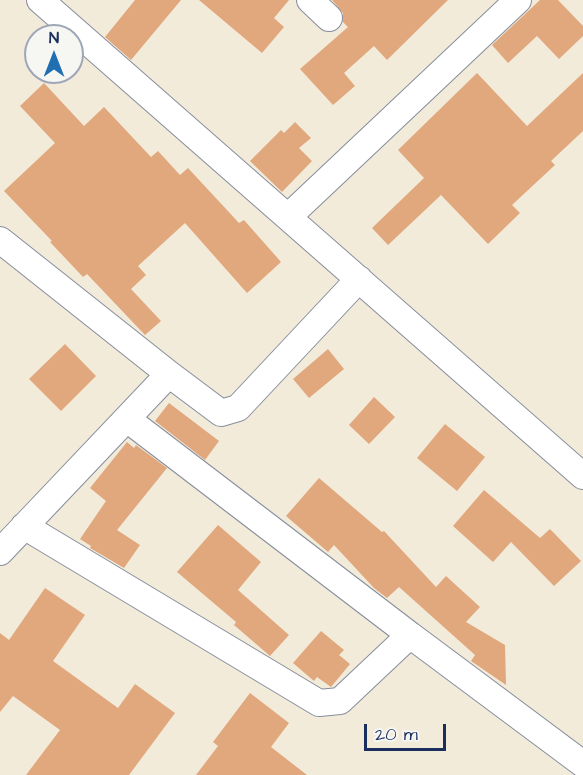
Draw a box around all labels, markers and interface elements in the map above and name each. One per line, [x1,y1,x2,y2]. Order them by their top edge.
north arrow [24,24,84,84]
text: N [49,27,59,49]
scale bar [367,712,450,750]
text: 20 m [375,722,418,747]

